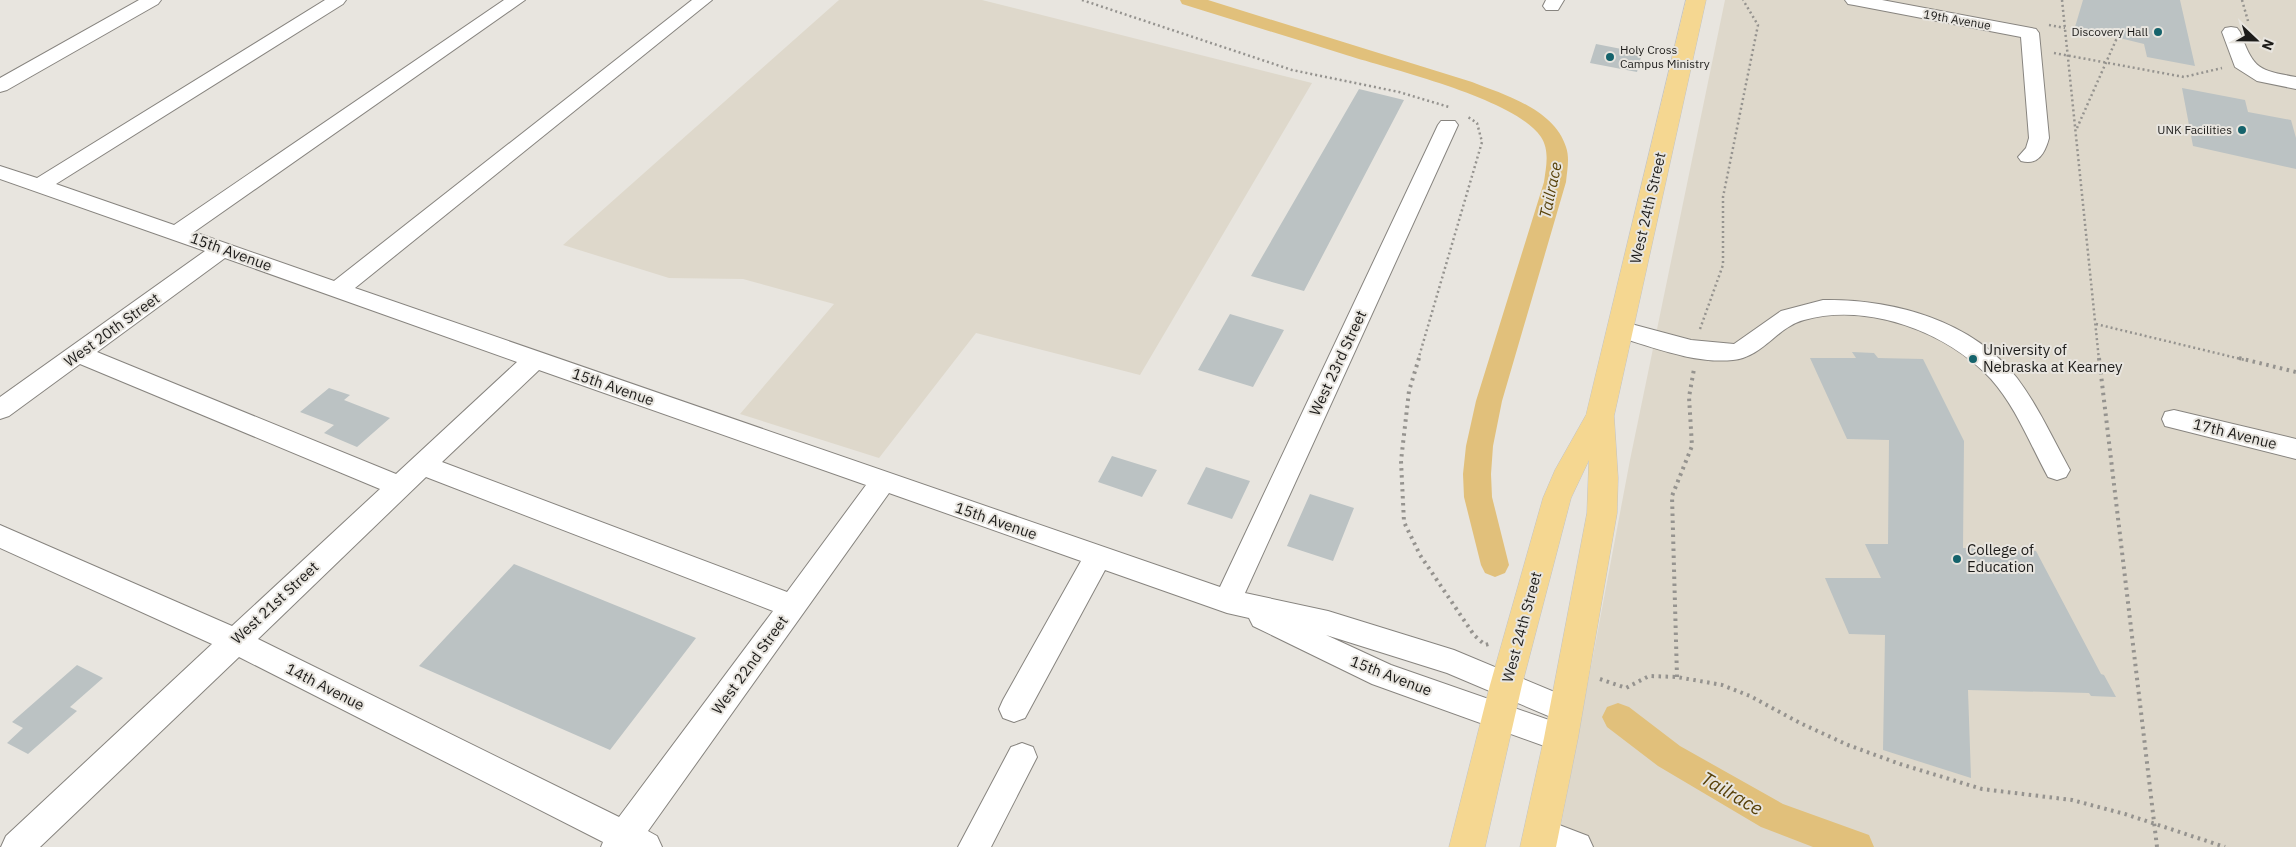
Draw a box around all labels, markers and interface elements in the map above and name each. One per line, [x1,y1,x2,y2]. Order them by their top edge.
street label: 19th Avenue [1922,6,1992,33]
north arrow [2231,15,2281,65]
place label: Discovery Hall [2071,24,2148,39]
marker: Discovery Hall [2152,26,2164,38]
text: N [2258,37,2278,53]
place label: Holy Cross Campus Ministry [1620,42,1710,71]
marker: Holy Cross Campus Ministry [1604,51,1616,63]
place label: UNK Facilities [2157,122,2232,137]
marker: UNK Facilities [2236,124,2248,136]
street label: West 24th Street [1625,150,1670,265]
water label: Tailrace [1534,160,1566,220]
street label: 15th Avenue [188,228,275,275]
street label: West 20th Street [60,288,163,371]
street label: West 23rd Street [1305,307,1370,419]
place label: University of Nebraska at Kearney [1983,340,2123,376]
marker: University of Nebraska at Kearney [1967,353,1979,365]
street label: 15th Avenue [570,364,657,409]
street label: 17th Avenue [2191,414,2279,453]
street label: 15th Avenue [953,498,1040,543]
place label: College of Education [1967,540,2034,576]
marker: College of Education [1951,553,1963,565]
street label: West 21st Street [227,557,322,648]
street label: West 24th Street [1498,569,1545,684]
street label: West 22nd Street [707,612,792,718]
street label: 15th Avenue [1348,651,1434,700]
street label: 14th Avenue [283,659,368,714]
water label: Tailrace [1697,766,1767,820]

